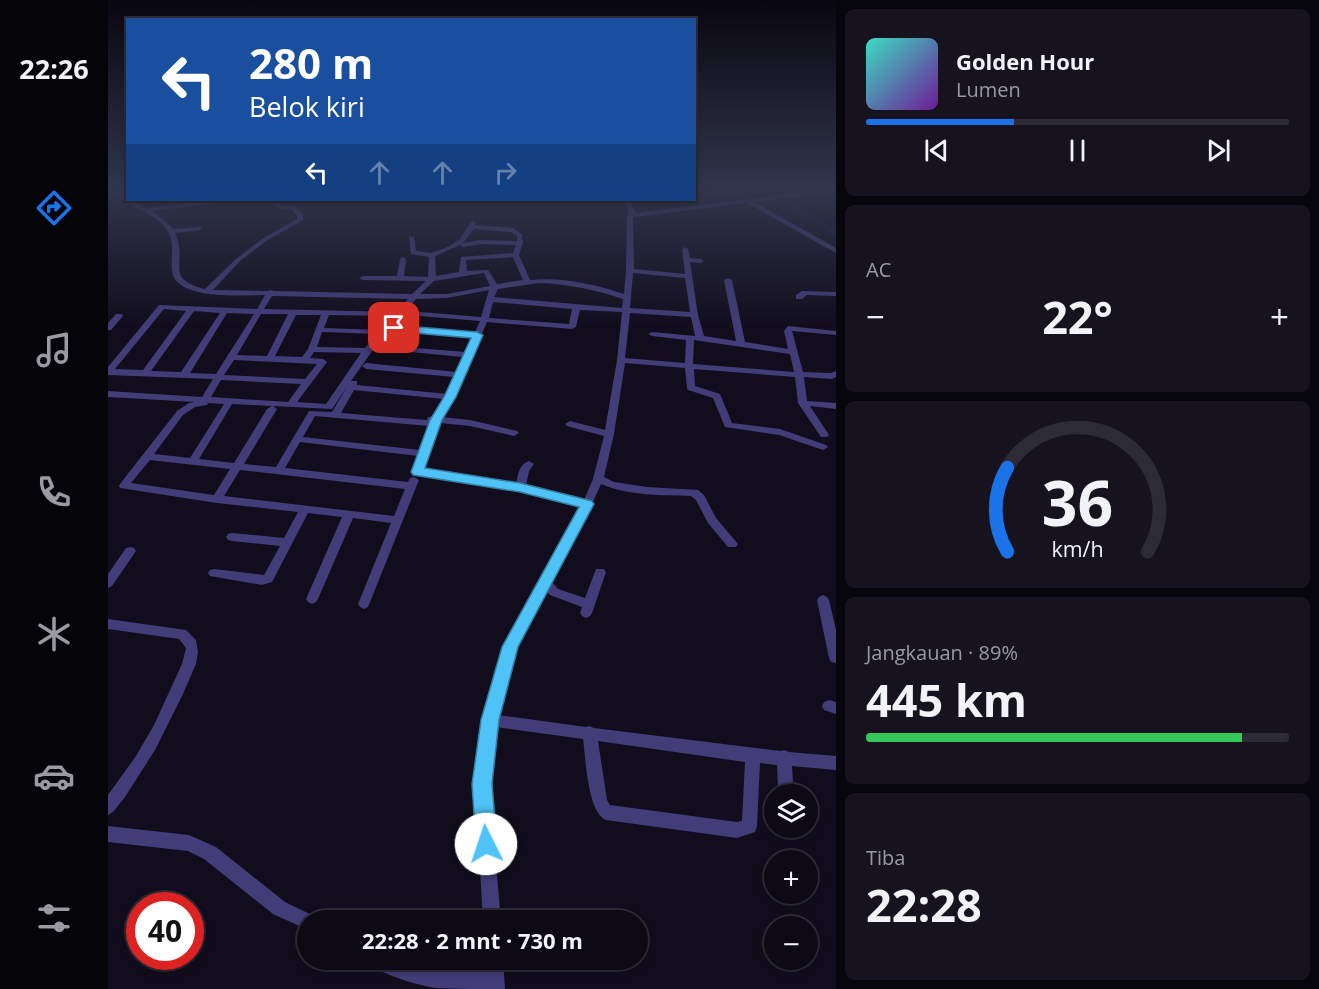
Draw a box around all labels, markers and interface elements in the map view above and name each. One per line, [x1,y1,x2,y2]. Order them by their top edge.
text: 280 m [249,34,373,91]
icon: left [150,42,228,120]
text: Golden Hour [956,46,1094,76]
text: 22:26 [19,50,89,87]
text: Lumen [956,76,1021,103]
text: Belok kiri [249,88,365,125]
icon: previous [920,134,953,167]
icon: pause [1061,134,1094,167]
icon: next [1202,134,1235,167]
icon: left [300,156,333,189]
icon: ahead [363,156,396,189]
icon: ahead [426,156,459,189]
icon: right [489,156,522,189]
icon: directions [33,187,75,229]
text: AC [866,256,891,283]
text: 22° [1042,286,1113,347]
text: − [866,294,885,339]
text: + [1270,294,1289,339]
pin [368,302,419,353]
icon: arrive [377,311,410,344]
icon: music [33,329,75,371]
text: 36 [1042,459,1113,544]
icon: phone [33,471,75,513]
text: km/h [1051,534,1104,563]
icon: climate [33,613,75,655]
text: Jangkauan · 89% [866,639,1018,666]
text: 445 km [866,669,1027,730]
icon: car [33,755,75,797]
map controls [764,784,818,970]
button: layers [764,784,818,838]
position arrow [454,812,518,876]
text: Tiba [866,844,905,871]
button: + [764,850,818,904]
text: 22:28 [866,874,982,935]
speed limit sign: 40 [126,892,204,970]
icon: filters [33,897,75,939]
button: − [764,916,818,970]
text: 22:28 · 2 mnt · 730 m [362,925,583,955]

